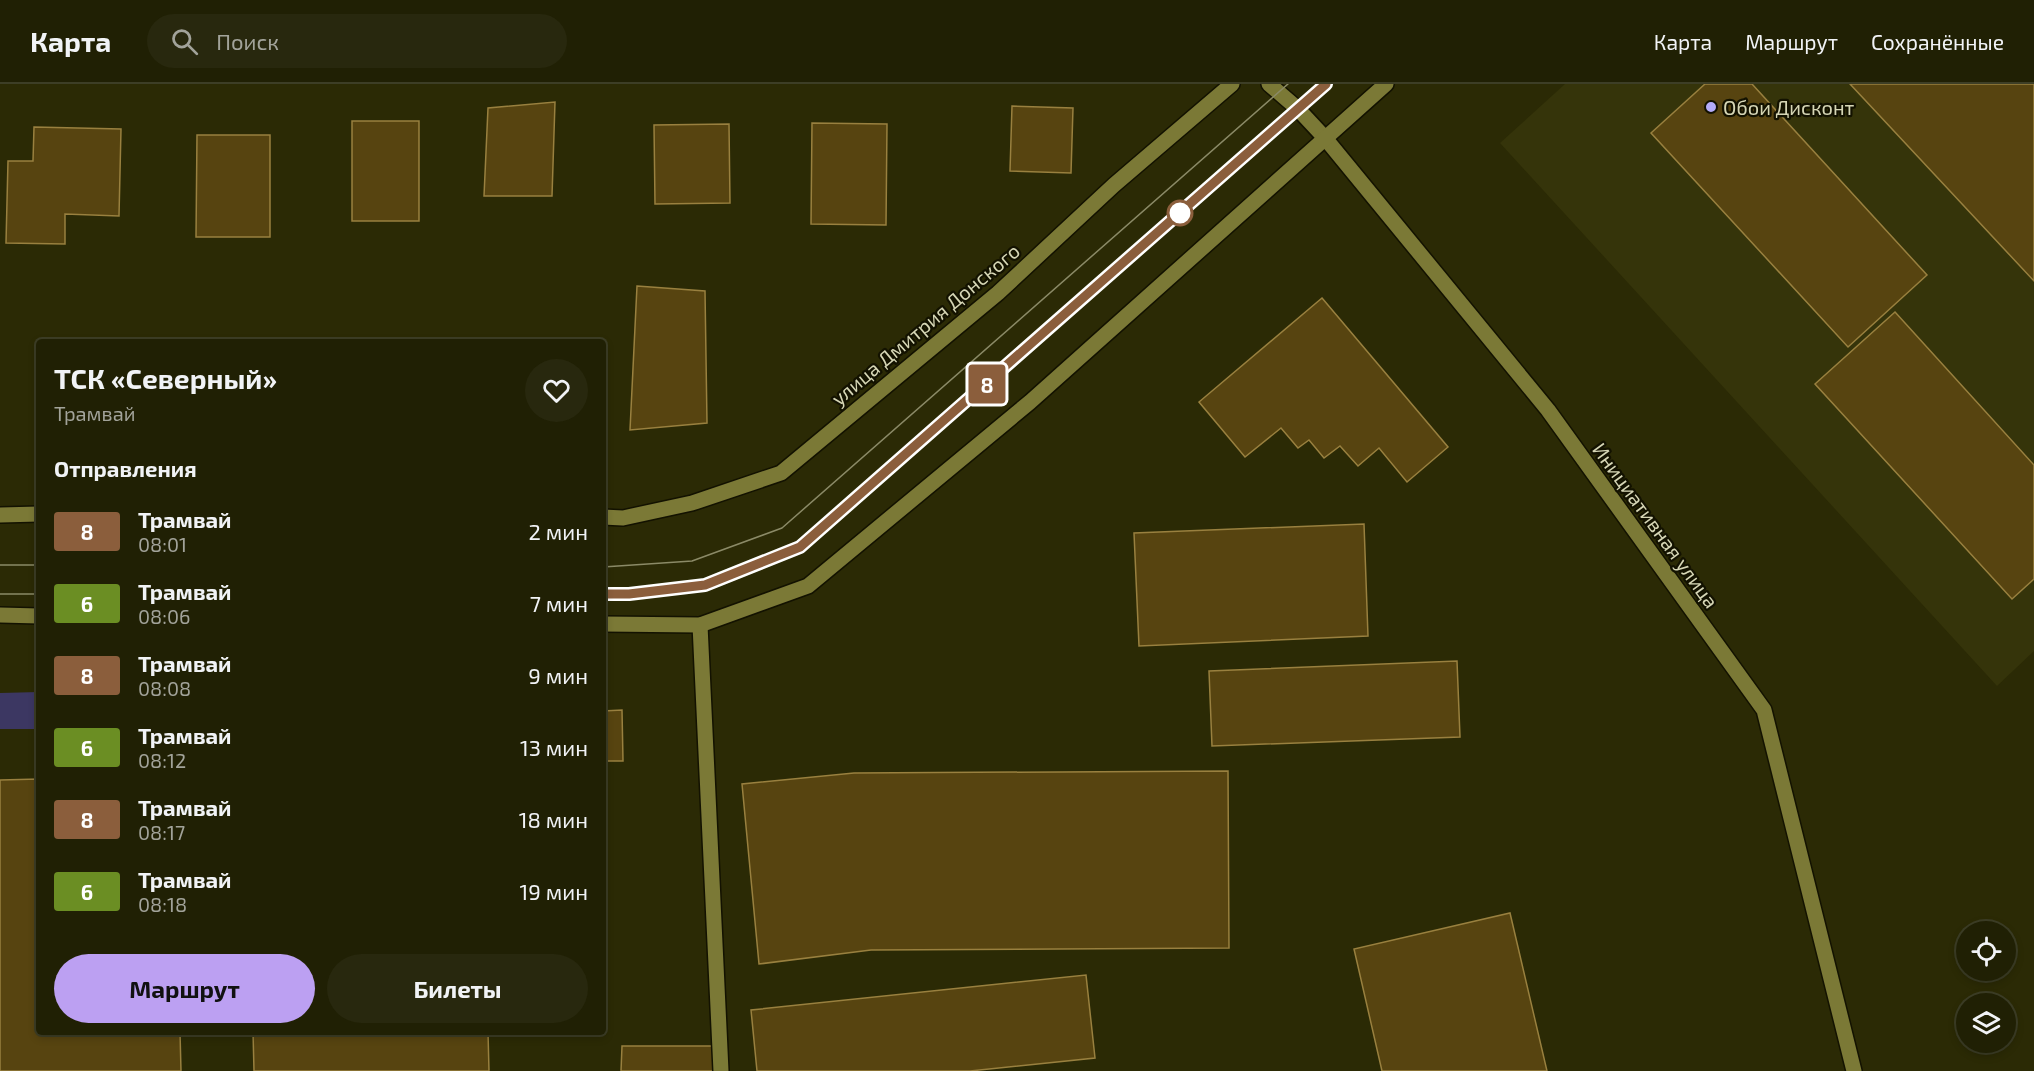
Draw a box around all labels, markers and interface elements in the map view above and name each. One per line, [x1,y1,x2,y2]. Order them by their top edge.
search box [147,14,567,68]
text: Карта [30,24,111,58]
icon: search [168,25,201,58]
text: Поиск [216,28,279,54]
text: Карта [1654,29,1712,54]
text: Маршрут [1745,29,1838,54]
text: Сохранённые [1871,29,2004,54]
place label: Обои Дисконт [1723,95,1855,119]
marker: Обои Дисконт [1704,100,1718,114]
unlabelled marker [1167,200,1193,226]
street label: улица Дмитрия Донского [826,238,1025,411]
button: heart [525,359,588,422]
text: ТСК «Северный» [54,361,277,395]
line badge: 8 [968,364,1006,404]
text: 8 [980,372,994,397]
text: Трамвай [54,401,135,425]
street label: Инициативная улица [1587,438,1724,613]
text: Отправления [54,455,197,481]
text: Трамвай [138,506,232,532]
text: 2 мин [529,518,588,544]
text: 8 [80,519,94,544]
text: 08:01 [138,532,187,556]
text: Трамвай [138,578,232,604]
text: 7 мин [530,590,588,616]
text: 6 [81,591,93,616]
text: 08:06 [138,604,190,628]
text: Трамвай [138,650,232,676]
text: 9 мин [528,662,588,688]
text: 8 [80,663,94,688]
text: 08:08 [138,676,191,700]
text: Трамвай [138,722,232,748]
text: 13 мин [520,734,588,760]
text: 6 [81,735,93,760]
text: 08:12 [138,748,186,772]
text: Трамвай [138,794,232,820]
text: 18 мин [519,806,588,832]
text: 8 [80,807,94,832]
text: 08:17 [138,820,185,844]
text: Трамвай [138,866,232,892]
text: 19 мин [520,878,588,904]
text: 6 [81,879,93,904]
text: 08:18 [138,892,187,916]
map controls [1956,921,2016,1053]
button: locate [1956,921,2016,981]
button: Маршрут [54,954,315,1023]
button: Билеты [327,954,588,1023]
button: layers [1956,993,2016,1053]

